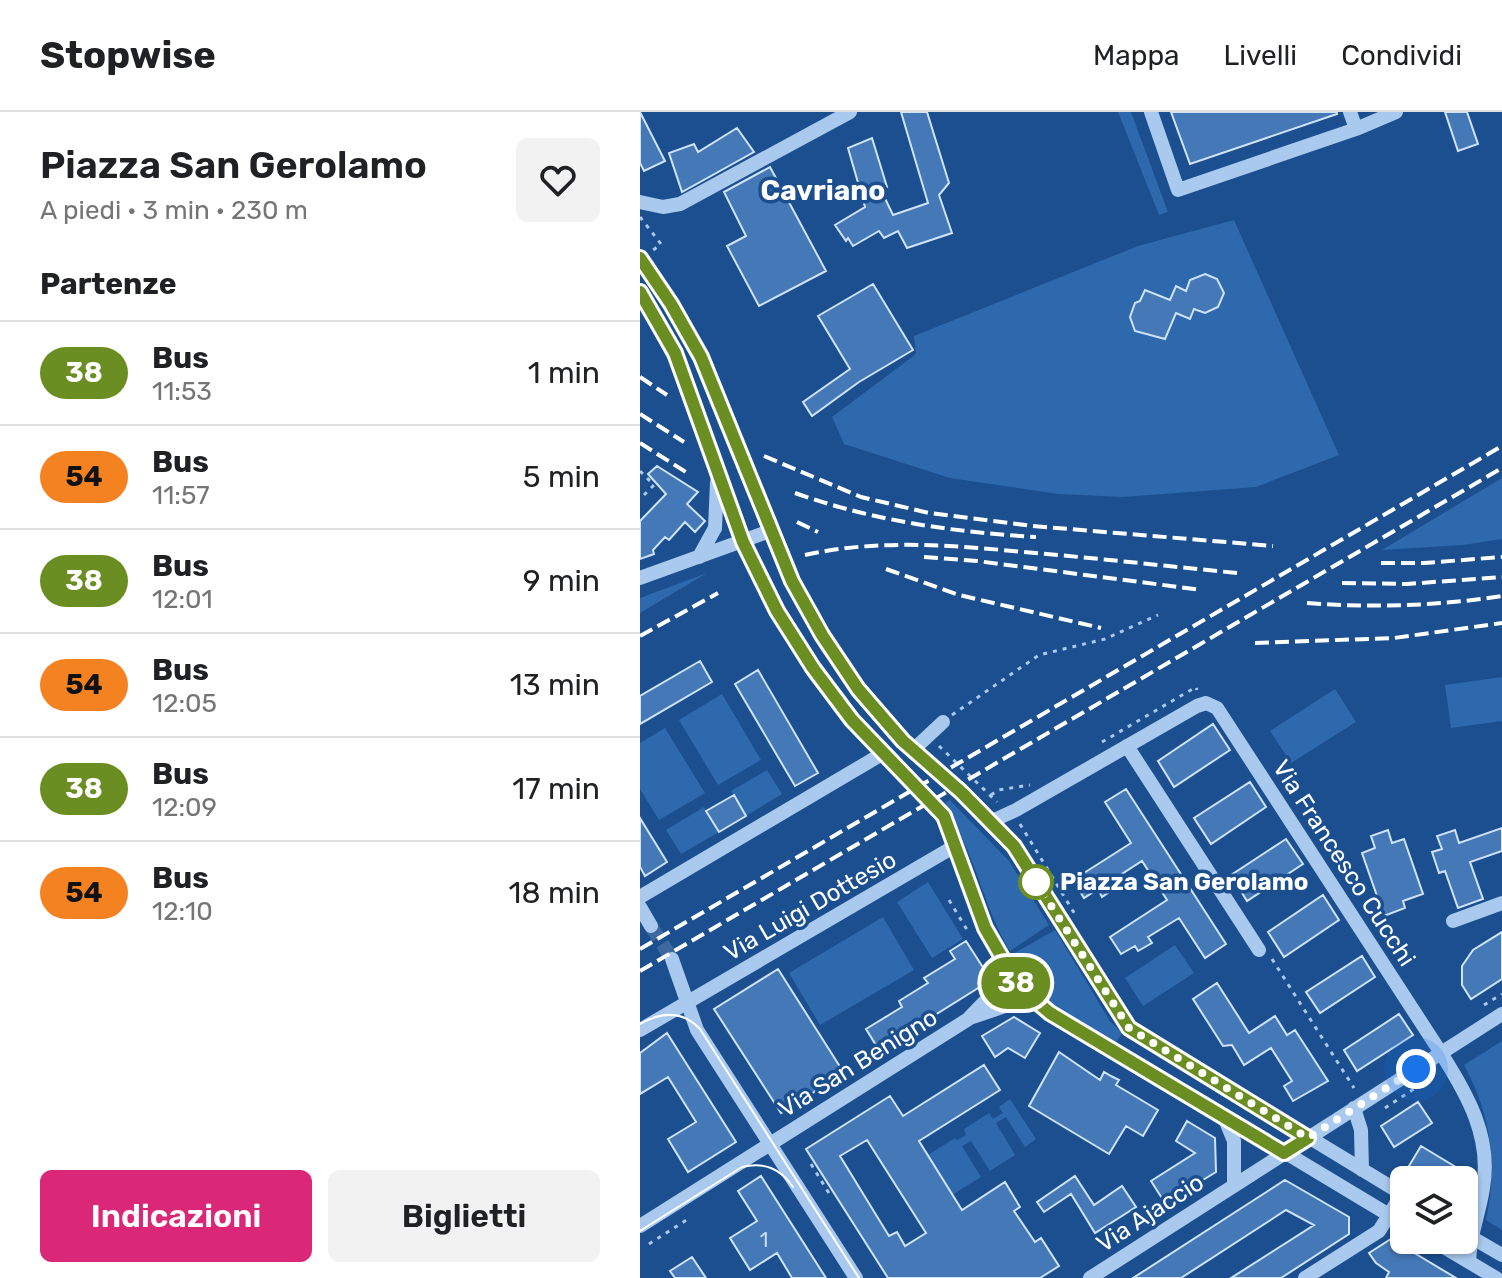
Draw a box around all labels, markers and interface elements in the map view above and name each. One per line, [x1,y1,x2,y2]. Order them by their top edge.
text: Stopwise [40,32,216,78]
text: Mappa [1093,39,1180,72]
text: Livelli [1224,39,1297,72]
text: Condividi [1341,39,1462,72]
button: heart [516,138,600,222]
text: Piazza San Gerolamo [40,142,427,188]
district label: Cavriano [761,174,885,207]
text: A piedi · 3 min · 230 m [40,195,308,226]
text: Partenze [40,266,177,302]
text: Bus [152,340,209,376]
text: 1 min [528,355,600,391]
text: 38 [65,356,103,389]
text: 11:53 [152,376,212,407]
text: Bus [152,444,209,480]
text: 5 min [523,459,600,495]
text: 54 [65,460,103,493]
text: 11:57 [152,480,210,511]
text: Bus [152,548,209,584]
text: 9 min [523,563,600,599]
text: 38 [65,564,103,597]
text: 12:01 [152,584,213,615]
text: Bus [152,652,209,688]
text: 13 min [510,667,600,703]
text: 54 [65,668,103,701]
text: 12:05 [152,688,217,719]
street label: Via Francesco Cucchi [1267,755,1421,971]
text: Bus [152,756,209,792]
text: 17 min [512,771,600,807]
text: 38 [65,772,103,805]
text: 12:09 [152,792,217,823]
street label: Via Luigi Dottesio [719,845,901,967]
text: Bus [152,860,209,896]
marker: Piazza San Gerolamo [1019,865,1053,899]
place label: Piazza San Gerolamo [1060,868,1308,896]
text: 18 min [509,875,600,911]
text: 54 [65,876,103,909]
text: 12:10 [152,896,213,927]
line badge: 38 [980,957,1052,1009]
text: 38 [997,966,1035,999]
street label: Via San Benigno [774,1003,942,1123]
your location [1396,1049,1436,1089]
map controls [1390,1166,1478,1254]
button: layers [1390,1166,1478,1254]
street label: Via Ajaccio [1091,1168,1209,1258]
button: Indicazioni [40,1170,312,1262]
button: Biglietti [328,1170,600,1262]
house number: 1 [760,1228,768,1252]

